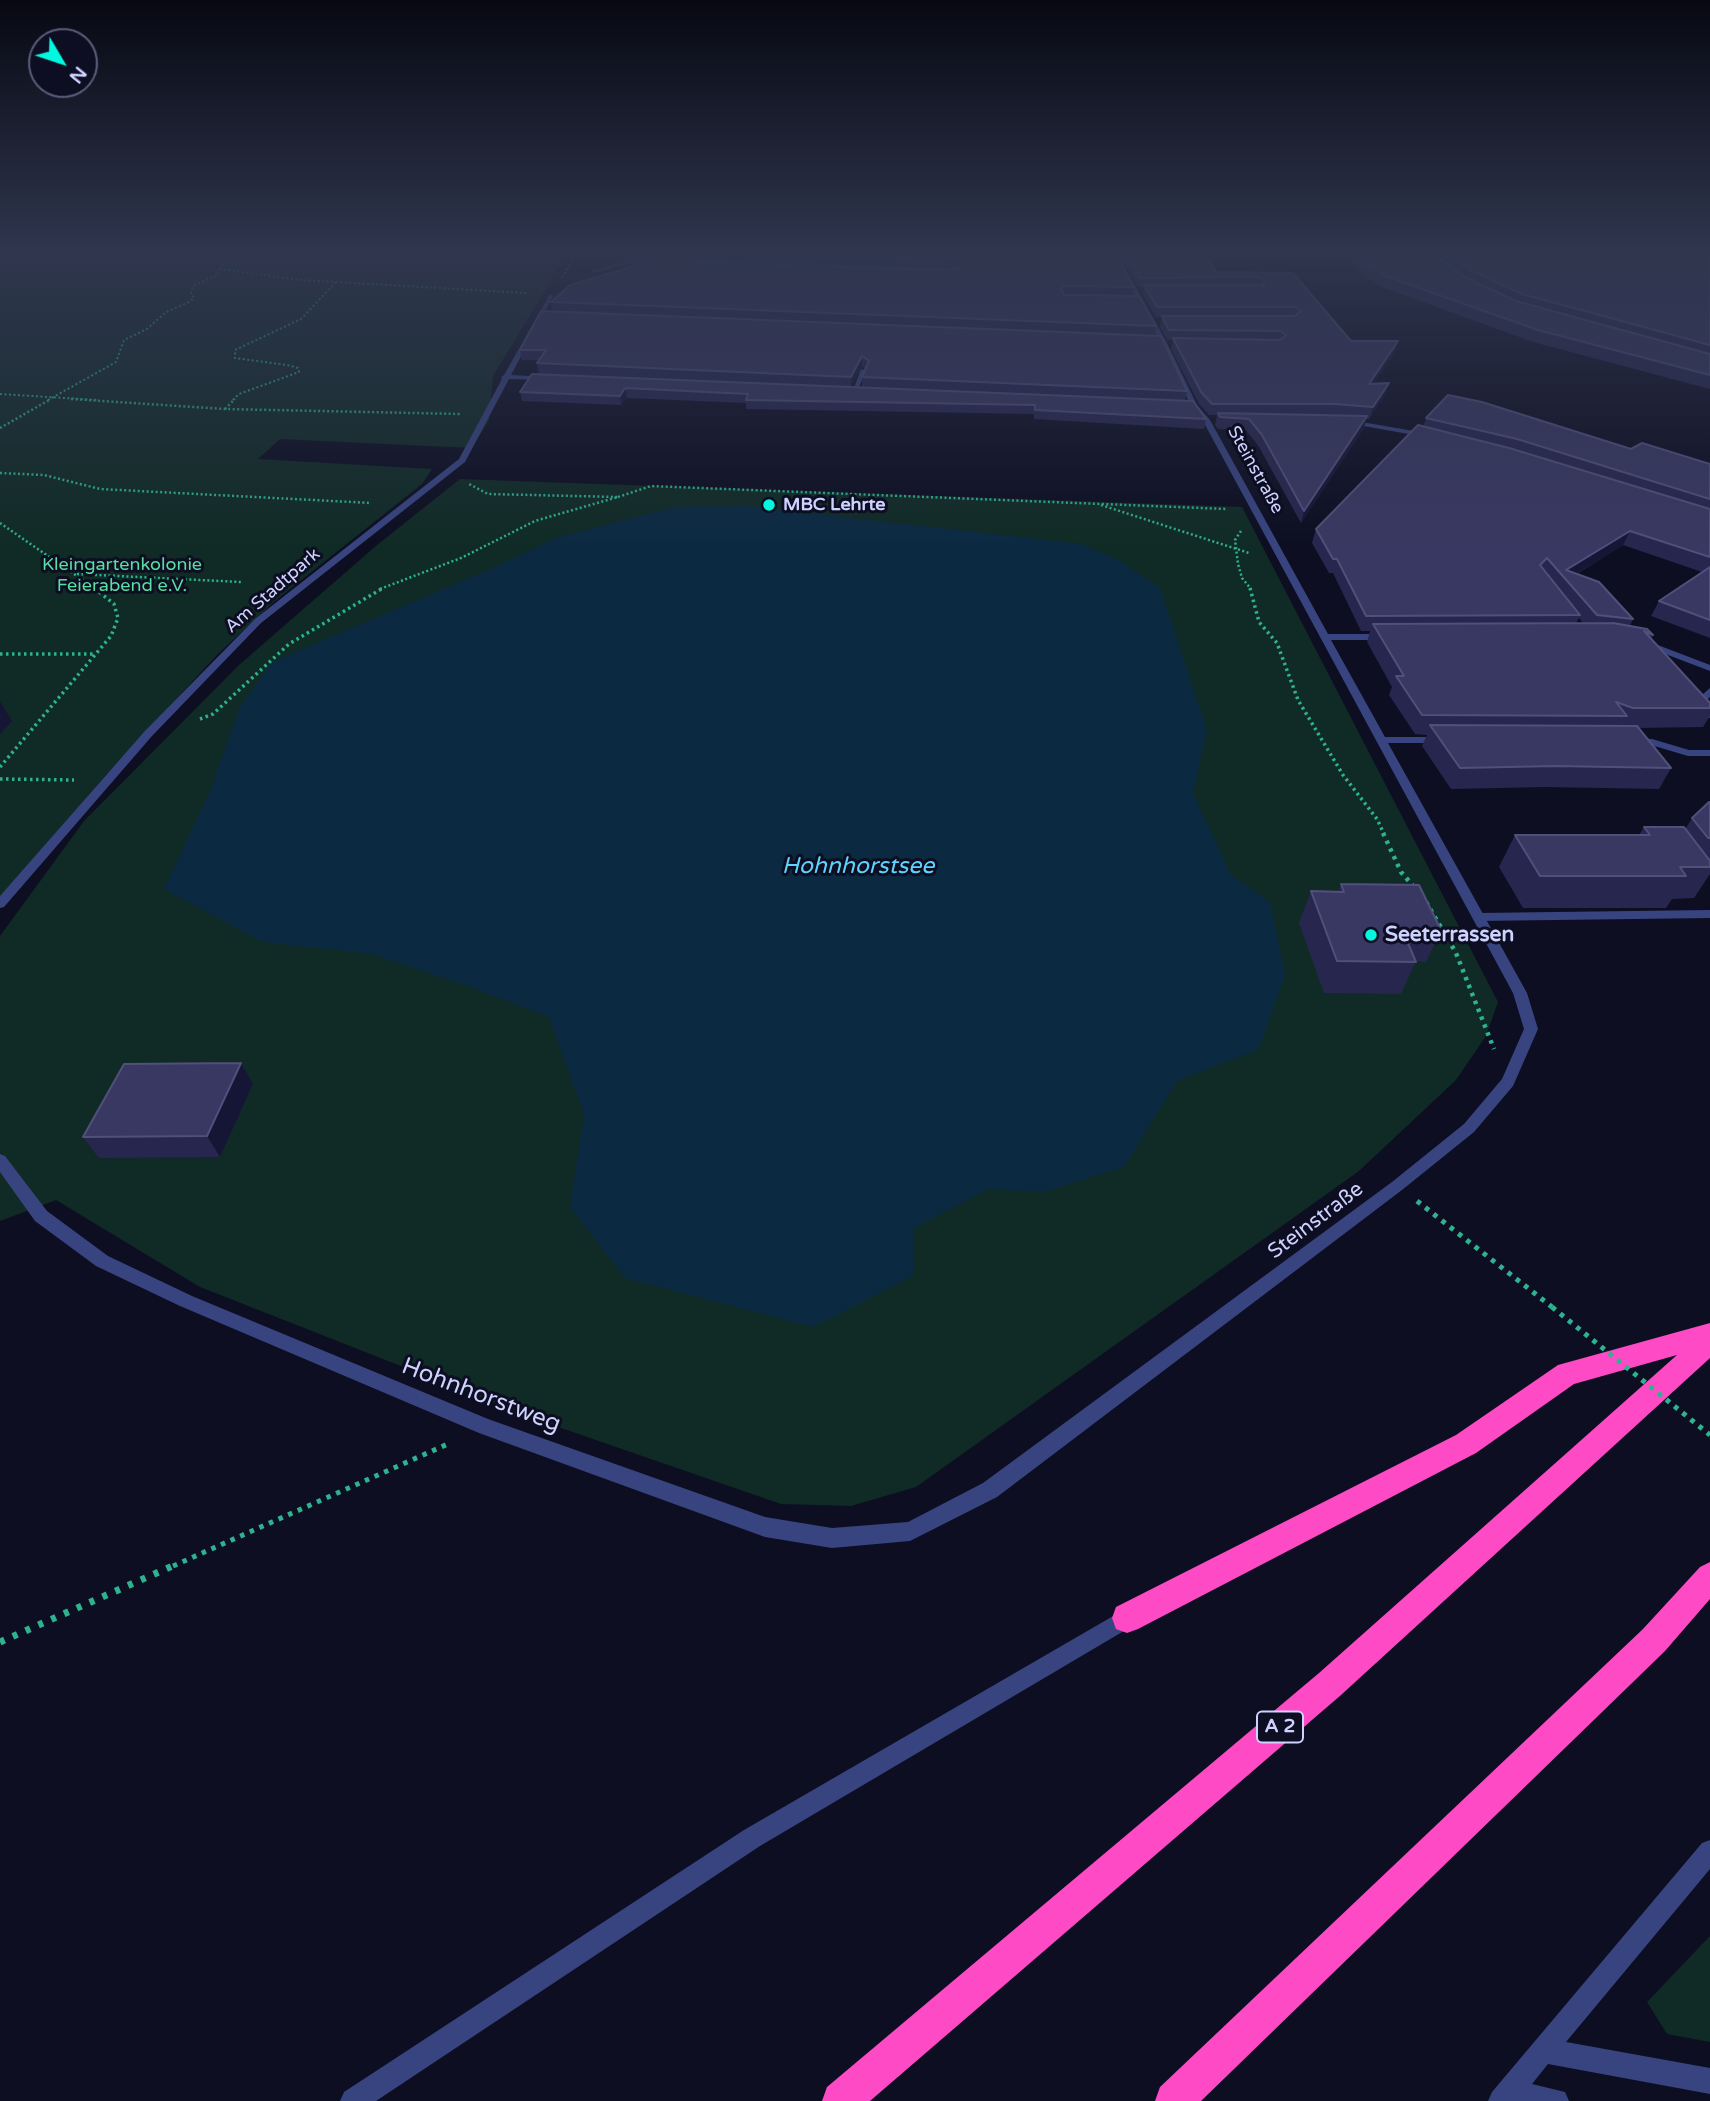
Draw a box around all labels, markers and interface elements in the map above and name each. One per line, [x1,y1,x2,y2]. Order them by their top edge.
north arrow [28,28,98,98]
text: N [64,62,91,88]
street label: Steinstraße [1222,422,1288,518]
place label: MBC Lehrte [783,494,885,516]
marker: MBC Lehrte [761,497,777,513]
street label: Am Stadtpark [221,544,325,638]
park label: Kleingartenkolonie Feierabend e.V. [42,554,202,596]
water label: Hohnhorstsee [782,853,934,881]
place label: Seeterrassen [1385,922,1514,948]
marker: Seeterrassen [1363,927,1379,943]
street label: Steinstraße [1263,1177,1369,1265]
street label: Hohnhorstweg [397,1352,565,1440]
road number: A 2 [1257,1712,1303,1742]

